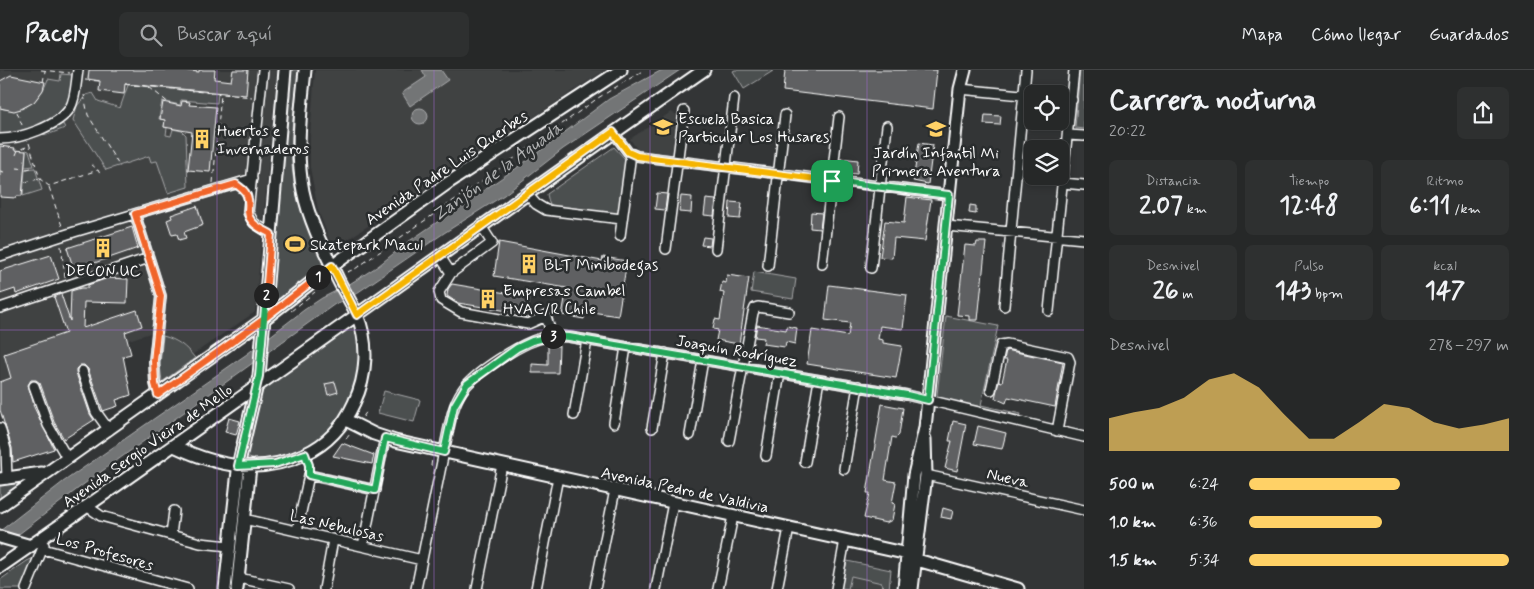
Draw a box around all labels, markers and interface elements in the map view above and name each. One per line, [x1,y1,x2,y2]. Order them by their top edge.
search box [119,12,469,57]
text: Pacely [25,19,89,50]
icon: search [137,21,165,49]
text: Buscar aquí [177,22,272,47]
text: Mapa [1242,23,1283,47]
text: Cómo llegar [1311,23,1401,47]
text: Guardados [1429,23,1509,47]
text: Carrera nocturna [1109,83,1317,120]
map controls [1024,85,1069,185]
button: locate [1024,85,1069,130]
button: share [1457,87,1509,139]
street label: Avenida Padre Luis Querbes [362,106,532,231]
place label: Escuela Basica Particular Los Husares [678,109,829,148]
water label: Zanjón de la Aguada [427,115,569,227]
school or university icon: Escuela Basica Particular Los Husares [652,116,674,138]
school or university icon: Jardín Infantil Mi Primera Aventura [925,118,947,140]
place label: Huertos e Invernaderos [217,121,309,160]
text: 20:22 [1109,121,1147,142]
building icon: Huertos e Invernaderos [191,128,213,150]
button: layers [1024,140,1069,185]
place label: Jardín Infantil Mi Primera Aventura [872,143,1000,182]
pin [811,160,853,202]
icon: arrive [818,167,846,195]
text: Distancia [1146,172,1200,190]
text: Tiempo [1289,172,1329,190]
text: Ritmo [1427,172,1463,190]
text: 2.07 [1139,190,1183,223]
text: 12:48 [1279,190,1339,223]
text: 6:11 [1409,190,1451,223]
text: km [1183,200,1207,218]
text: /km [1451,200,1481,218]
sports icon: Skatepark Macul [284,233,306,255]
place label: Skatepark Macul [310,235,423,256]
building icon: DECON UC [92,237,114,259]
building icon: BLT Minibodegas [518,253,540,275]
place label: BLT Minibodegas [544,255,658,277]
text: Desnivel [1147,257,1199,275]
text: Pulso [1294,257,1324,275]
text: kcal [1433,257,1457,275]
place label: DECON UC [65,261,141,282]
pin: 1 [306,264,330,290]
text: 1 [315,268,322,286]
text: 26 [1152,275,1179,308]
text: 143 [1275,275,1311,308]
text: 147 [1425,275,1465,308]
place label: Empresas Cambel HVAC/R Chile [503,281,626,320]
pin: 2 [254,282,278,308]
text: m [1179,285,1194,303]
text: bpm [1311,285,1343,303]
text: 2 [263,286,270,304]
building icon: Empresas Cambel HVAC/R Chile [477,288,499,310]
pin: 3 [540,324,566,348]
text: 3 [550,327,557,345]
street label: Joaquín Rodríguez [674,330,799,373]
text: Desnivel [1109,335,1169,356]
text: 278–297 m [1429,335,1509,356]
street label: Avenida Sergio Vieira de Mello [59,379,238,514]
street label: Avenida Pedro de Valdivia [599,462,771,519]
street label: Nueva [985,463,1031,494]
text: 500 m [1109,474,1154,495]
text: 6:24 [1189,474,1219,495]
street label: Las Nebulosas [288,505,386,547]
text: 1.0 km [1109,512,1156,533]
text: 6:36 [1189,512,1218,533]
street label: Los Profesores [53,528,156,576]
text: 1.5 km [1109,550,1157,571]
text: 5:34 [1189,550,1220,571]

